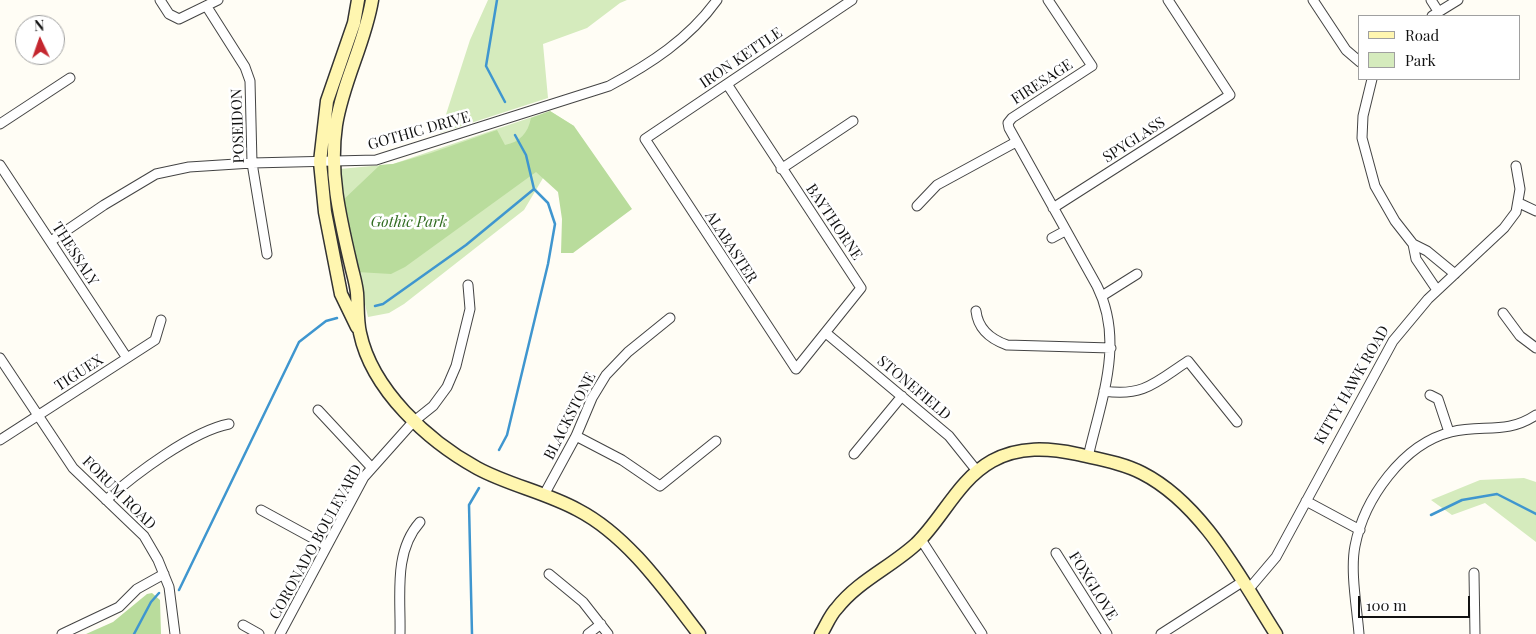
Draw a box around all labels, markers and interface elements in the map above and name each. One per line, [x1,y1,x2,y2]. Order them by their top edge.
north arrow [15,15,65,65]
legend [1358,15,1521,80]
text: N [34,16,45,35]
street label: IRON KETTLE [696,24,786,92]
text: Road [1405,25,1439,45]
text: Park [1405,50,1436,70]
street label: FIRESAGE [1008,56,1076,108]
street label: POSEIDON [228,88,248,164]
street label: GOTHIC DRIVE [366,108,472,154]
street label: SPYGLASS [1100,113,1168,167]
street label: BAYTHORNE [802,181,866,263]
street label: ALABASTER [701,208,761,286]
park label: Gothic Park [371,213,447,231]
street label: THESSALY [48,219,102,289]
street label: KITTY HAWK ROAD [1311,323,1393,447]
street label: TIGUEX [52,351,106,395]
street label: STONEFIELD [874,352,954,424]
street label: BLACKSTONE [540,369,600,463]
street label: FORUM ROAD [78,452,160,534]
street label: CORONADO BOULEVARD [266,461,366,623]
street label: FOXGLOVE [1065,549,1121,623]
scale bar [1361,586,1474,618]
text: 100 m [1366,595,1407,615]

